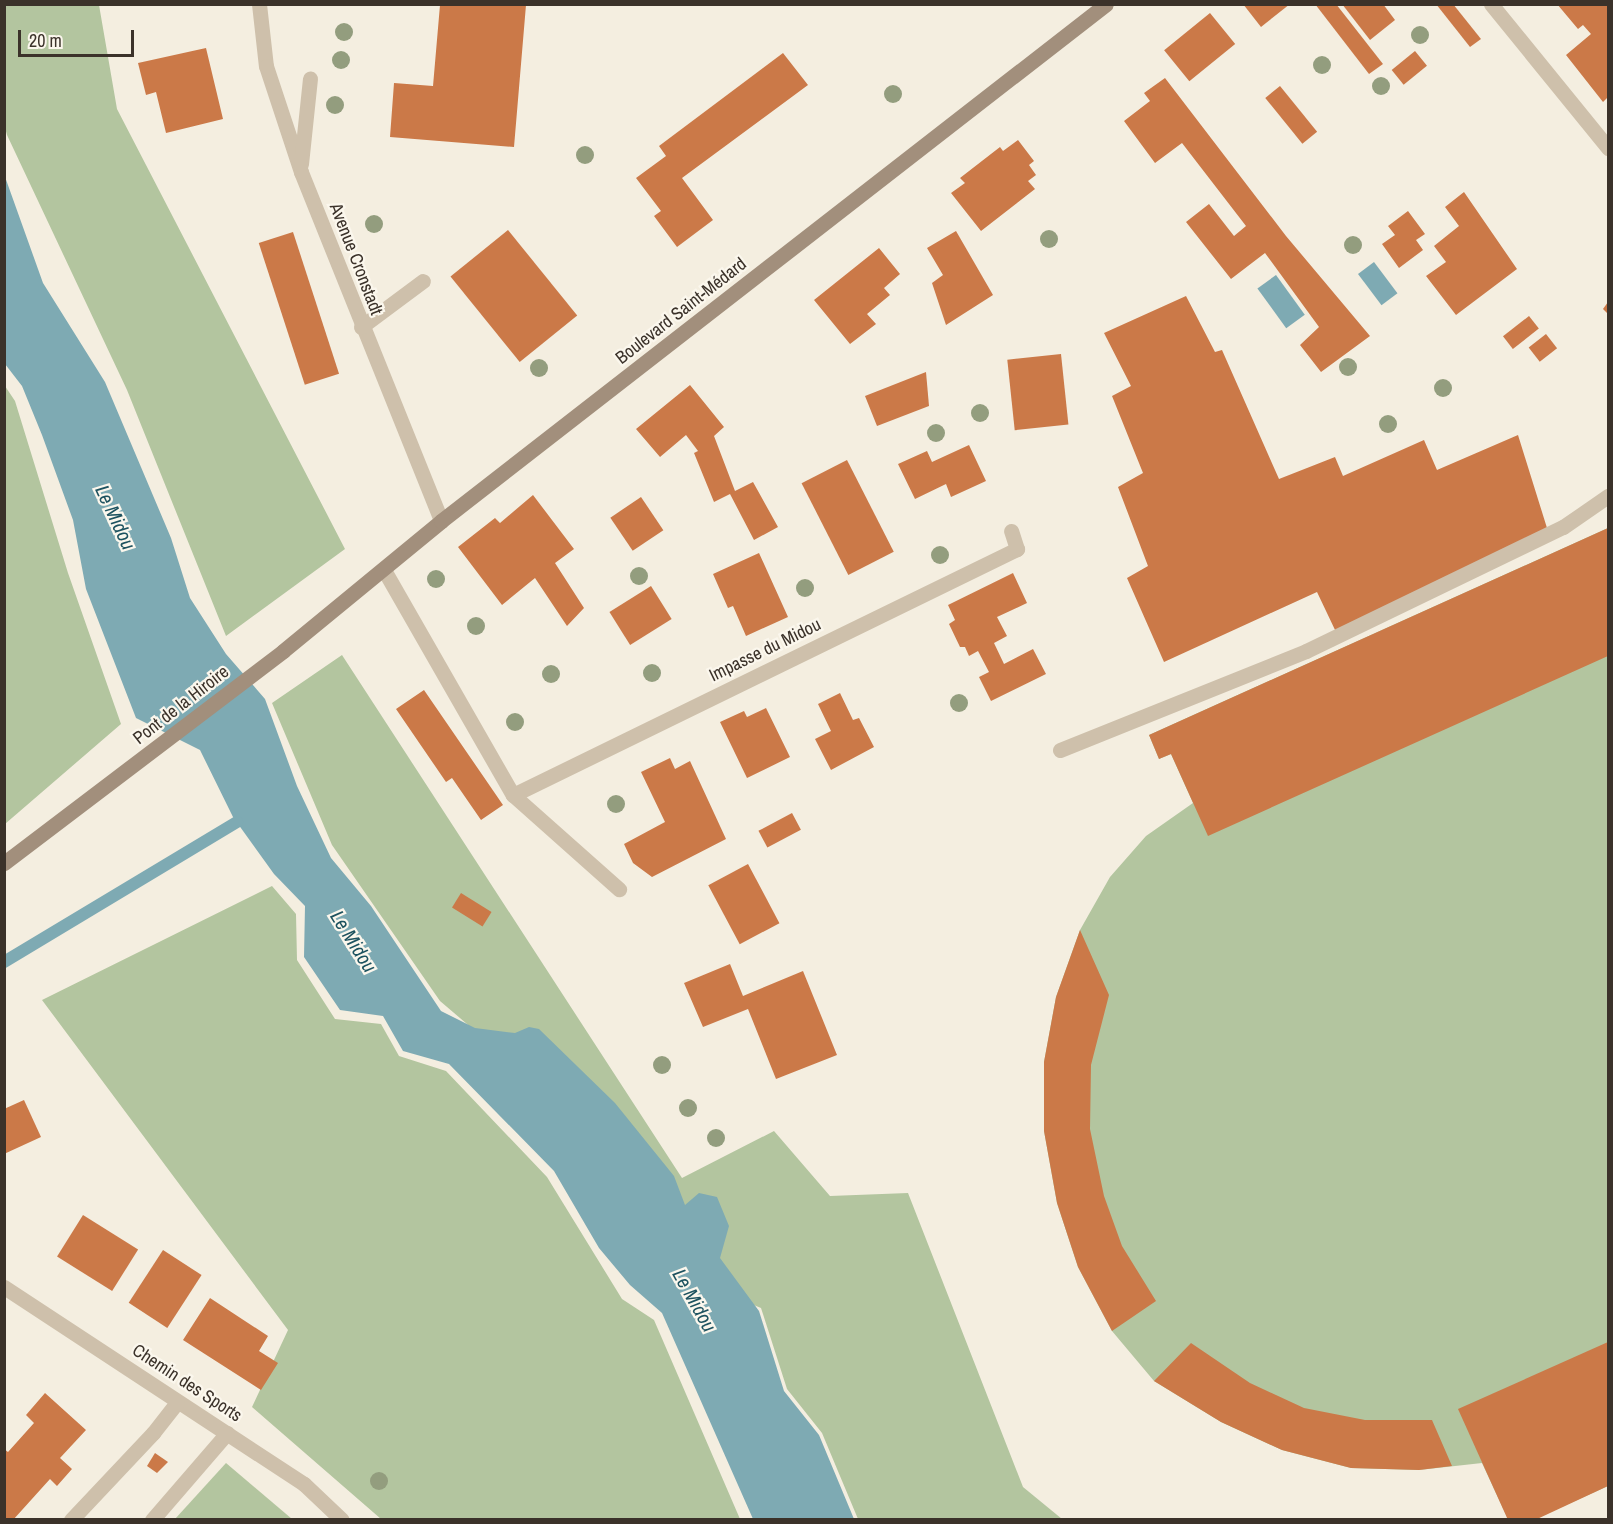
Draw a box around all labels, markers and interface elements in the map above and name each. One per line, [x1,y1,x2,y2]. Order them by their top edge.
scale bar [21,18,136,56]
text: 20 m [29,28,62,53]
street label: Avenue Cronstadt [325,200,387,318]
street label: Boulevard Saint-Médard [611,253,751,369]
water label: Le Midou [91,481,141,553]
street label: Impasse du Midou [706,614,824,686]
street label: Pont de la Hiroire [129,661,233,749]
water label: Le Midou [326,906,382,976]
water label: Le Midou [668,1264,722,1336]
street label: Chemin des Sports [128,1340,246,1426]

